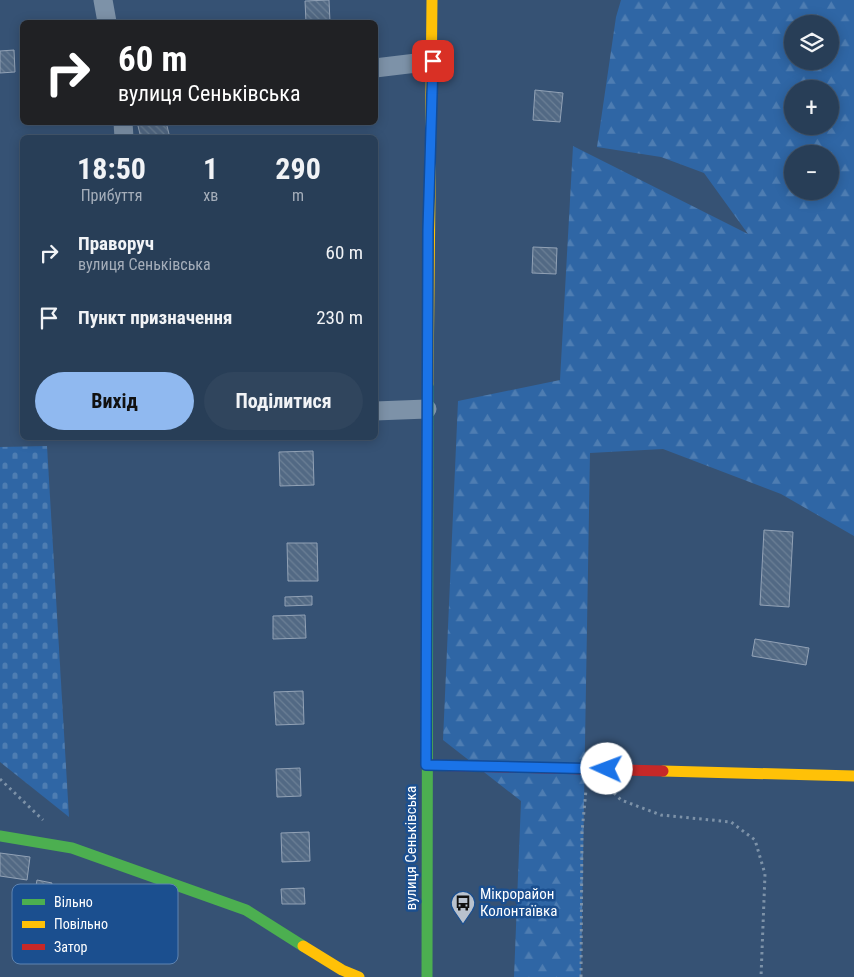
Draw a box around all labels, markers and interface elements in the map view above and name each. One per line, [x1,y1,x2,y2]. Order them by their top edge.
map controls [784,15,839,200]
button: layers [784,15,839,70]
text: 60 m [118,39,187,80]
icon: right [35,40,100,105]
pin [412,40,454,82]
icon: arrive [419,47,447,75]
button: + [784,80,839,135]
text: вулиця Сенькiвська [118,81,300,106]
button: − [784,145,839,200]
text: 18:50 [77,151,146,186]
text: 1 [203,151,218,186]
text: 290 [275,151,321,186]
text: Прибуття [81,186,142,205]
text: хв [203,186,218,205]
text: m [292,186,304,205]
text: Праворуч [78,232,154,255]
icon: right [35,239,63,267]
text: 60 m [326,241,363,264]
text: вулиця Сенькiвська [78,255,211,274]
icon: arrive [35,304,63,332]
text: Пункт призначення [78,306,232,329]
text: 230 m [316,306,363,329]
button: Вихід [35,372,194,430]
button: Поділитися [204,372,363,430]
position arrow [580,742,632,794]
street label: вулиця Сенькiвська [402,786,420,910]
legend [12,884,178,964]
place label: Мiкрорайон Колонтаївка [480,885,557,920]
bus stop icon: Мiкрорайон Колонтаївка [450,890,476,924]
text: Вільно [54,894,93,910]
text: Повільно [54,916,108,932]
text: Затор [54,939,88,955]

